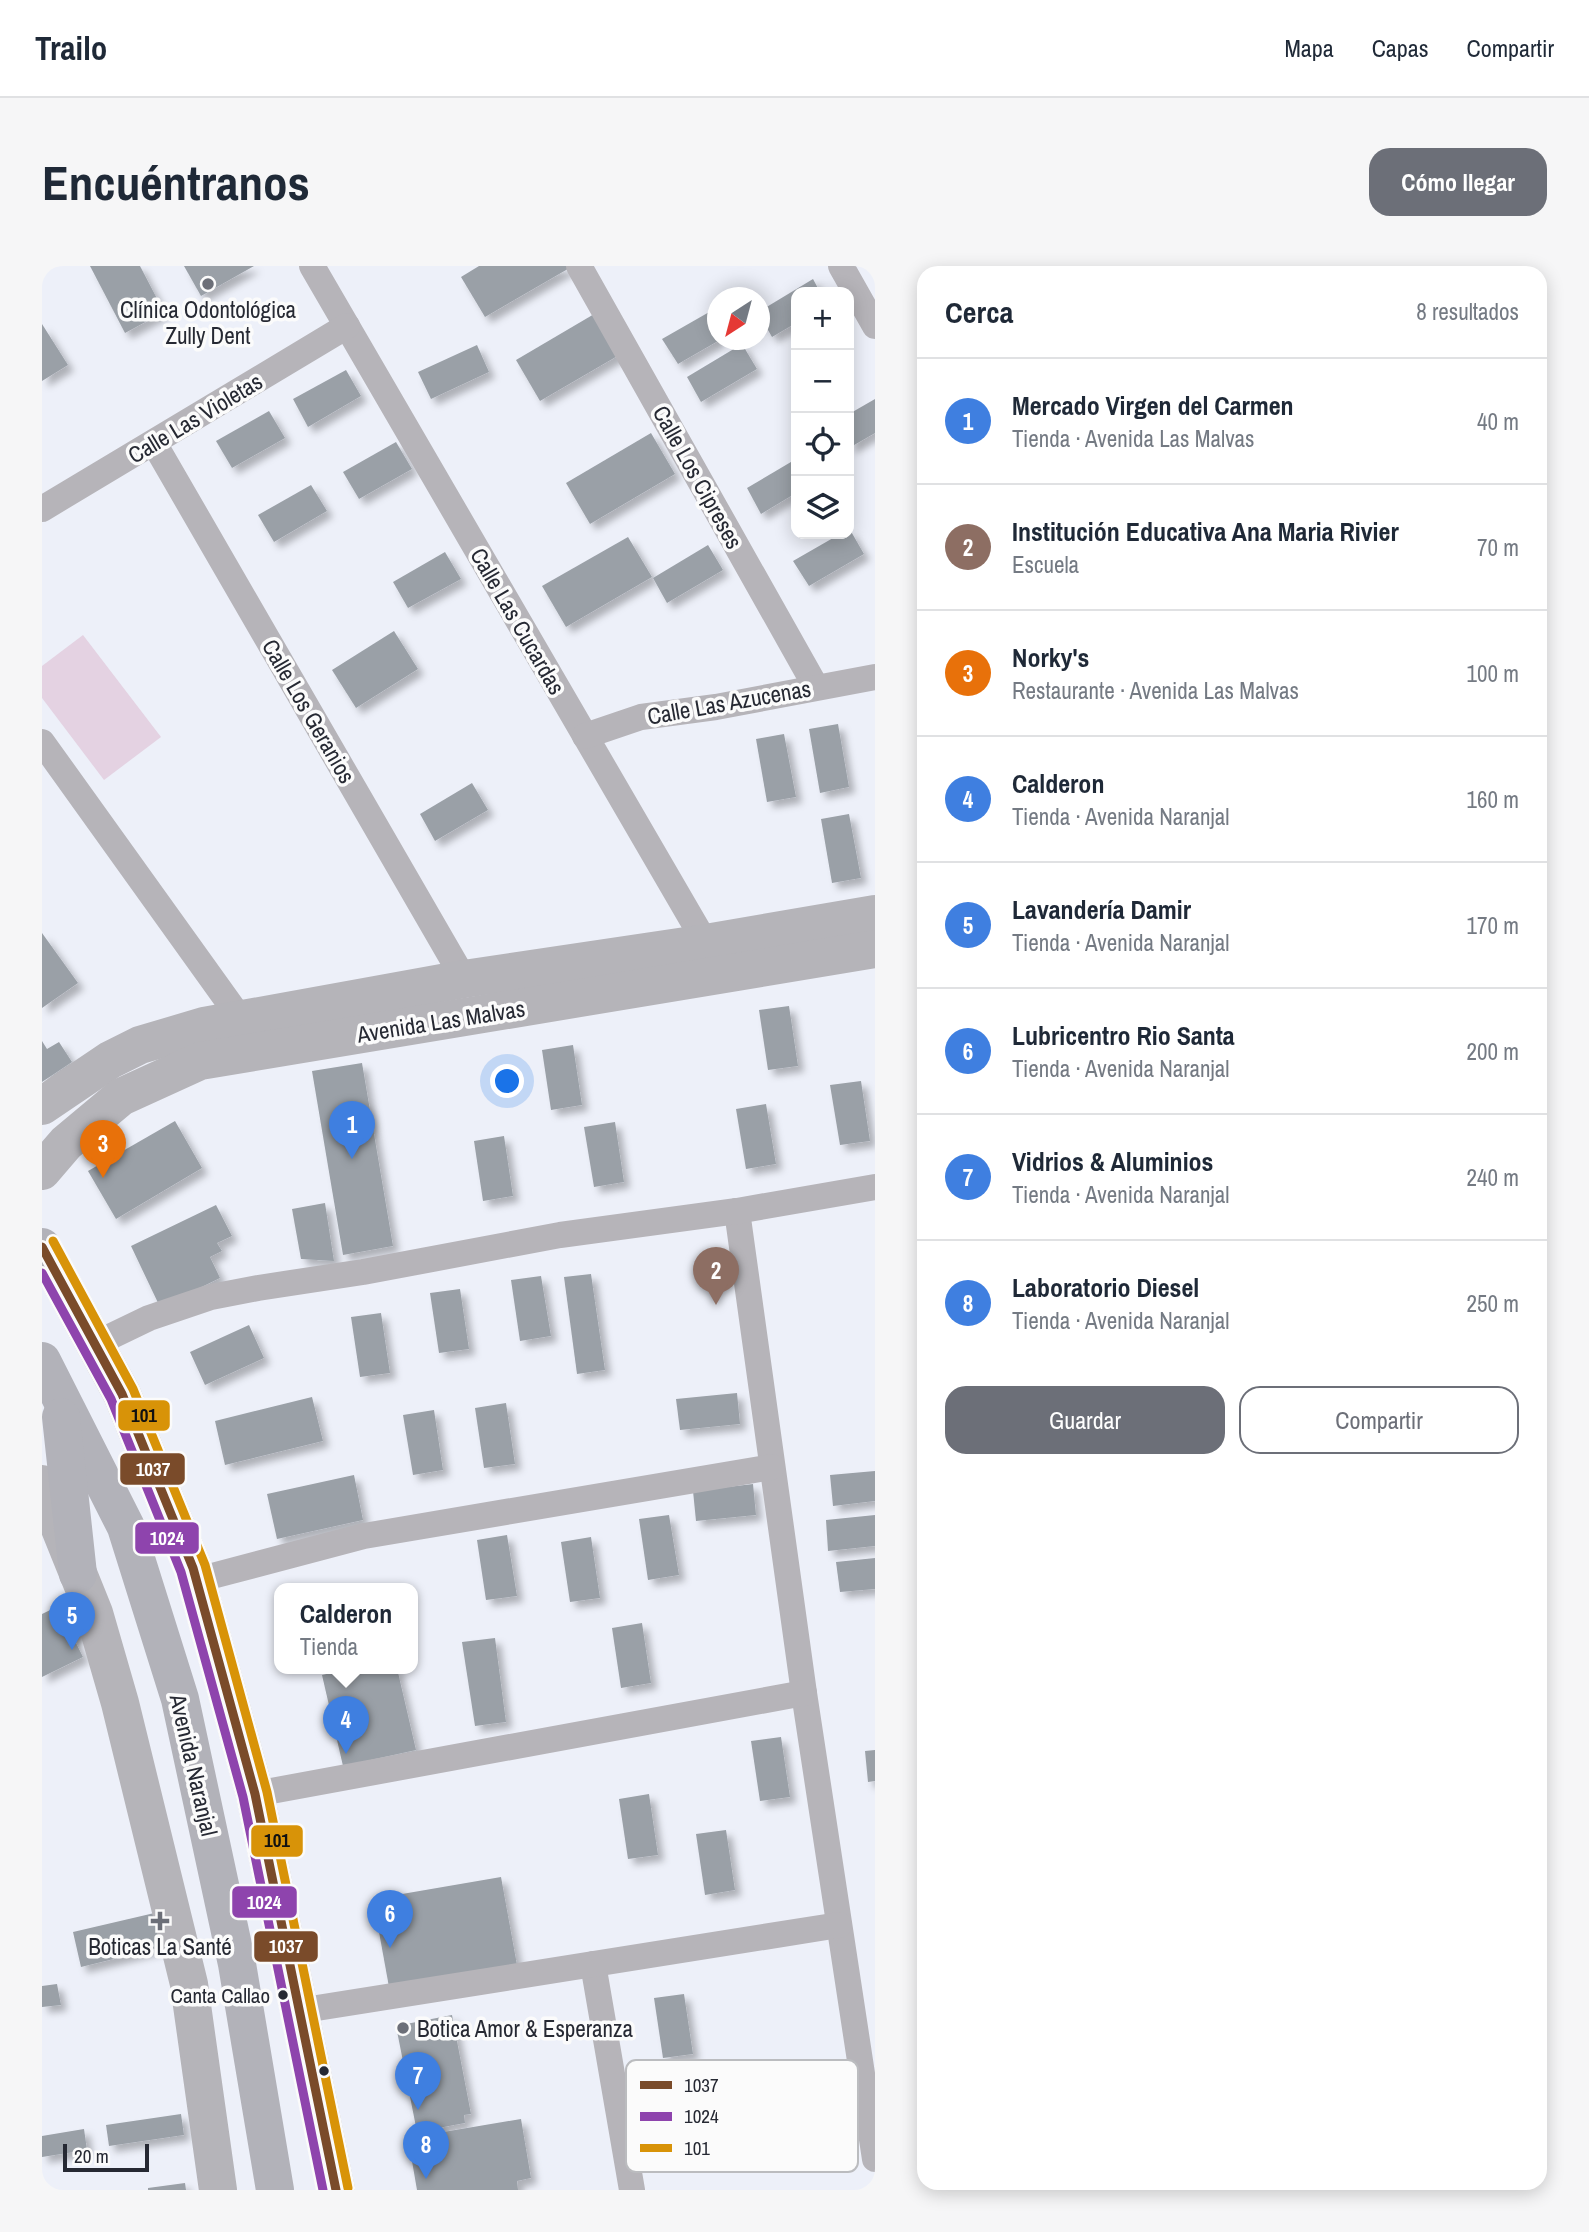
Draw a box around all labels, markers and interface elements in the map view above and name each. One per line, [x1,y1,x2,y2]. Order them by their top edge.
text: Trailo [35,26,107,70]
text: Mapa [1284,32,1334,64]
text: Capas [1372,32,1429,64]
text: Compartir [1467,32,1554,64]
button: Cómo llegar [1369,148,1547,216]
text: Encuéntranos [42,149,310,215]
marker: Clínica Odontológica Zully Dent [200,276,216,292]
north arrow [707,287,770,350]
map controls [791,287,854,539]
button: + [791,287,854,350]
text: Cerca [945,292,1013,332]
place label: Clínica Odontológica Zully Dent [120,294,297,351]
text: 8 resultados [1416,296,1519,327]
button: − [791,350,854,413]
street label: Calle Las Violetas [122,366,268,470]
text: Mercado Virgen del Carmen [1012,388,1294,423]
street label: Calle Los Cipreses [646,400,750,554]
text: 1 [963,406,973,437]
text: 40 m [1477,406,1519,437]
button: locate [791,413,854,476]
text: Tienda · Avenida Las Malvas [1012,423,1255,454]
button: layers [791,476,854,539]
text: Institución Educativa Ana Maria Rivier [1012,514,1399,549]
text: 2 [963,532,973,563]
text: 70 m [1477,532,1519,563]
street label: Calle Las Cucardas [463,542,573,700]
text: Escuela [1012,549,1079,580]
street label: Calle Los Geranios [255,633,363,789]
text: Norky's [1012,640,1089,675]
text: 3 [963,658,973,689]
text: 100 m [1467,658,1519,689]
street label: Calle Las Azucenas [645,672,813,732]
text: Restaurante · Avenida Las Malvas [1012,675,1299,706]
text: Calderon [1012,766,1104,801]
text: 4 [963,784,973,815]
text: 160 m [1467,784,1519,815]
text: Tienda · Avenida Naranjal [1012,801,1229,832]
text: Lavandería Damir [1012,892,1191,927]
text: 5 [963,910,973,941]
text: 170 m [1467,910,1519,941]
text: Tienda · Avenida Naranjal [1012,927,1229,958]
street label: Avenida Las Malvas [354,992,527,1050]
text: Lubricentro Rio Santa [1012,1018,1235,1053]
text: 6 [963,1036,973,1067]
text: 200 m [1467,1036,1519,1067]
text: Tienda · Avenida Naranjal [1012,1053,1229,1084]
your location [490,1064,524,1098]
pin: 1 [329,1101,375,1159]
pin: 3 [80,1120,126,1178]
text: Vidrios & Aluminios [1012,1144,1213,1179]
text: 7 [963,1162,973,1193]
text: 240 m [1467,1162,1519,1193]
text: Tienda · Avenida Naranjal [1012,1179,1229,1210]
pin: 2 [693,1247,739,1305]
text: Laboratorio Diesel [1012,1270,1199,1305]
text: 8 [963,1288,973,1319]
text: 250 m [1467,1288,1519,1319]
text: Tienda · Avenida Naranjal [1012,1305,1229,1336]
button: Guardar [945,1386,1225,1454]
button: Compartir [1239,1386,1519,1454]
line badge: 101 [117,1399,171,1432]
text: 101 [131,1402,157,1428]
line badge: 1037 [119,1452,186,1486]
text: 1037 [136,1456,171,1482]
line badge: 1024 [134,1521,200,1555]
text: 1024 [150,1525,185,1551]
popup [274,1583,418,1674]
pin: 5 [49,1592,95,1650]
text: Calderon [300,1596,392,1631]
text: Tienda [300,1631,358,1662]
street label: Avenida Naranjal [162,1690,225,1839]
pin: 4 [323,1696,369,1754]
line badge: 101 [250,1824,304,1858]
text: 101 [264,1827,290,1853]
line badge: 1024 [231,1885,298,1919]
text: 1024 [247,1889,282,1915]
pin: 6 [367,1890,413,1948]
marker: Boticas La Santé [152,1913,168,1929]
line badge: 1037 [253,1930,319,1963]
place label: Boticas La Santé [88,1931,232,1962]
text: 1037 [269,1933,304,1959]
place label: Canta Callao [170,1981,270,2010]
marker: Canta Callao [276,1988,290,2002]
place label: Botica Amor & Esperanza [417,2013,633,2044]
marker: Botica Amor & Esperanza [395,2020,411,2036]
pin: 7 [395,2052,441,2110]
legend [626,2060,858,2172]
unlabelled marker [317,2064,331,2078]
text: 1037 [684,2072,719,2098]
text: 1024 [684,2103,719,2129]
pin: 8 [403,2121,449,2179]
text: 101 [684,2135,710,2161]
scale bar [63,2141,149,2173]
text: 20 m [74,2143,109,2169]

